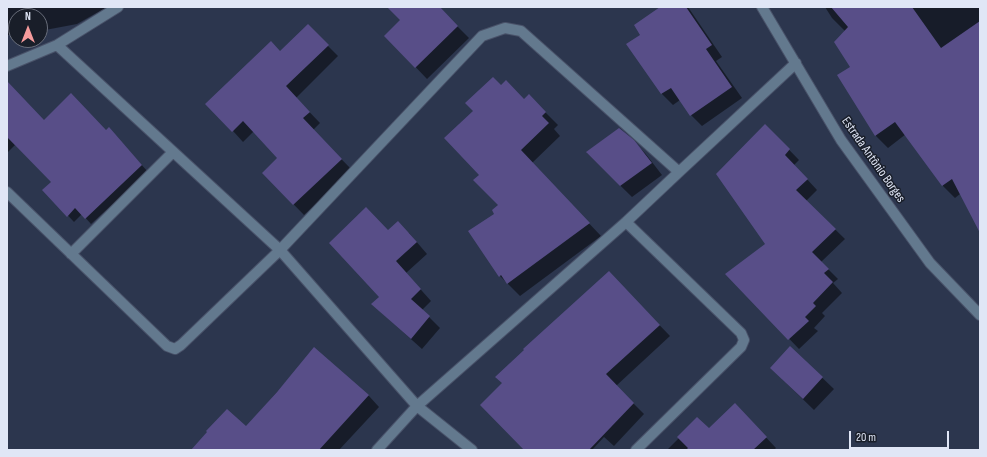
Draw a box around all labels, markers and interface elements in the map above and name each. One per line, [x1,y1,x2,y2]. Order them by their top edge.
north arrow [8,8,48,48]
text: N [25,10,31,23]
street label: Estrada Antônio Borges [838,114,908,206]
scale bar [851,423,951,449]
text: 20 m [856,430,876,445]

